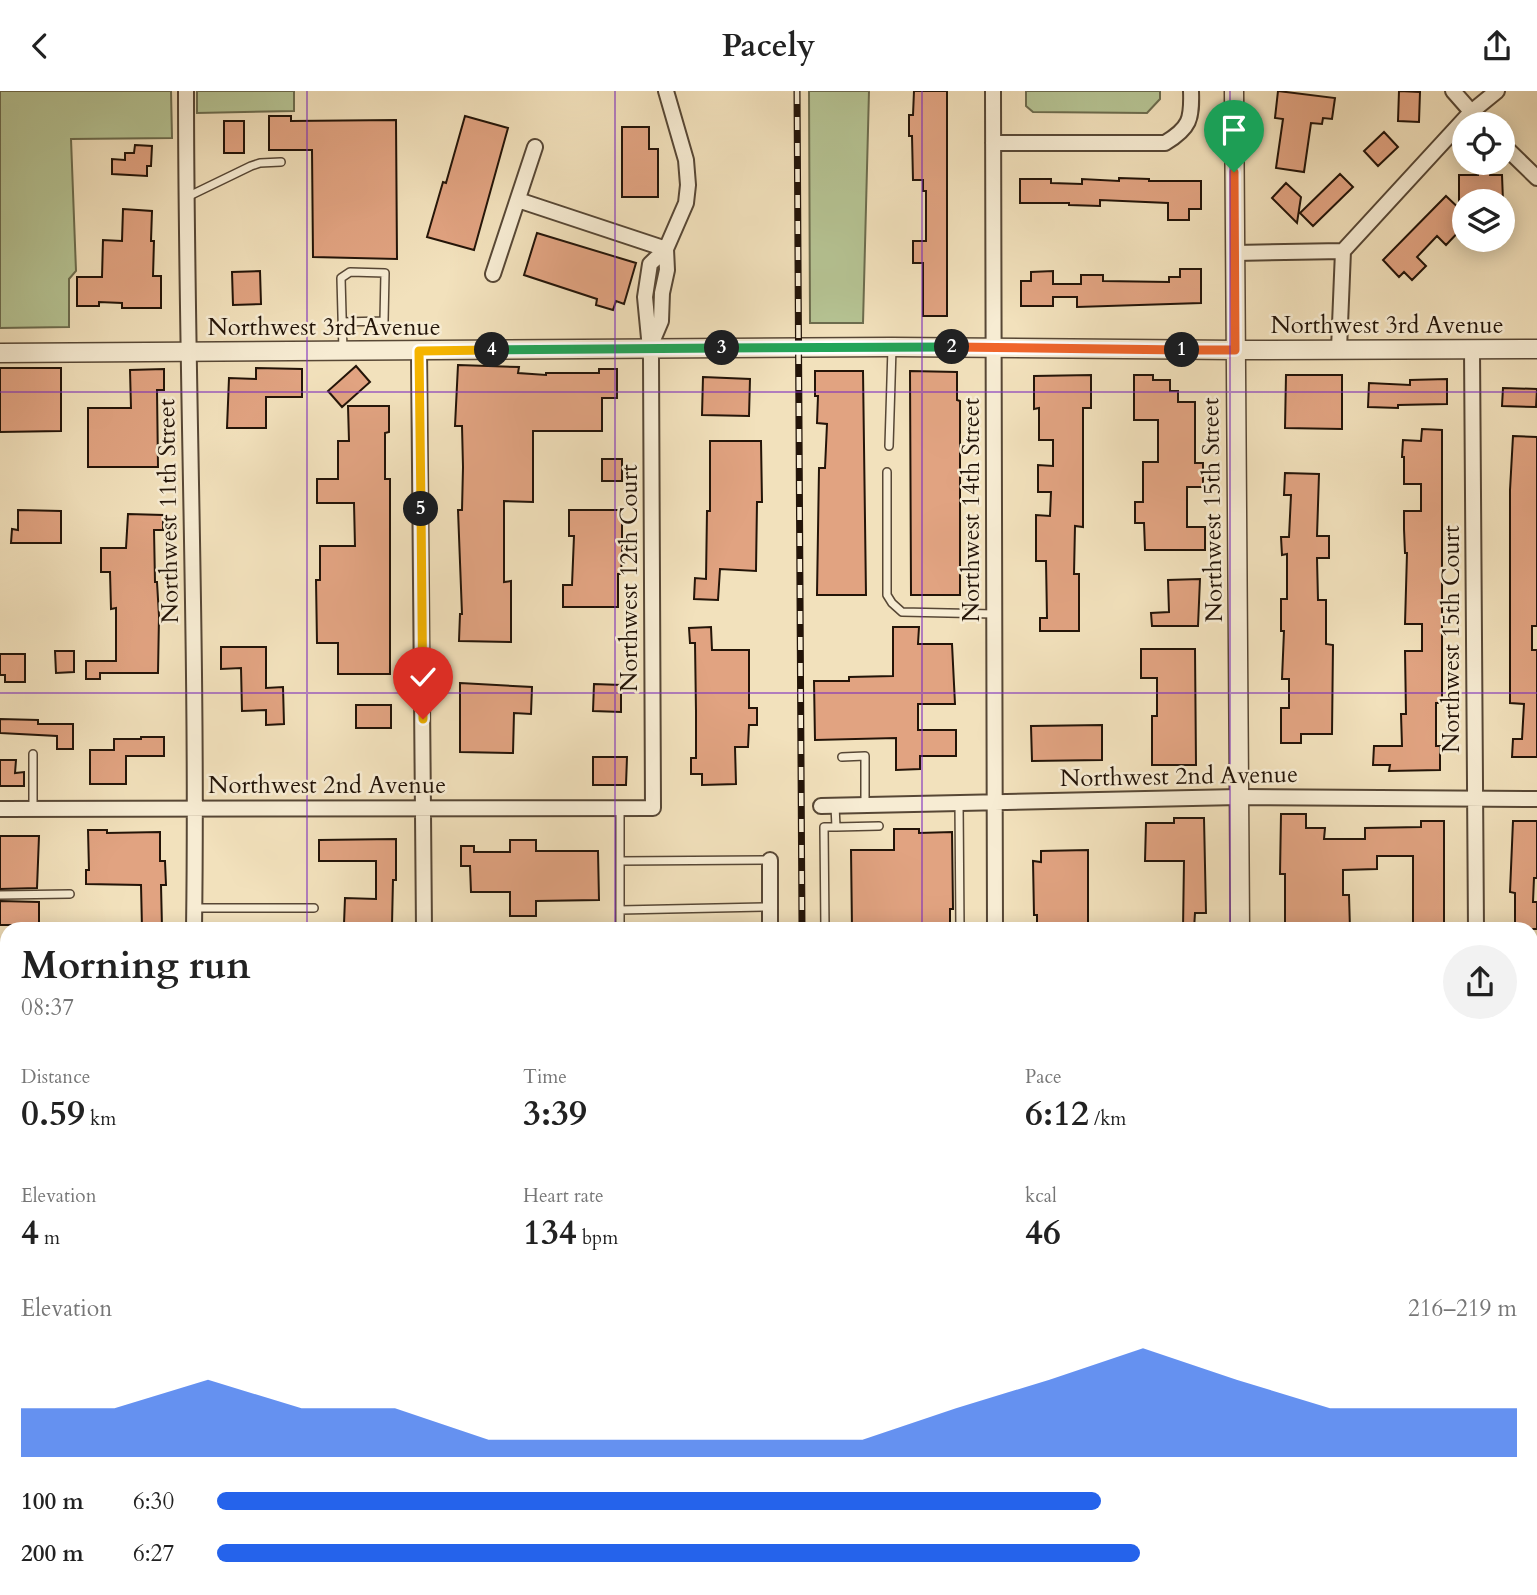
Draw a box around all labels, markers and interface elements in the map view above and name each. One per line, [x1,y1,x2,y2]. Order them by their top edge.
text: Pacely [722,24,815,68]
icon: back [21,27,59,65]
icon: share [1478,27,1516,65]
pin [1204,100,1264,172]
icon: arrive [1215,111,1253,149]
map controls [1452,112,1515,252]
button: locate [1452,112,1515,175]
button: layers [1452,189,1515,252]
street label: Northwest 3rd Avenue [1270,309,1504,342]
street label: Northwest 3rd Avenue [207,311,441,344]
pin: 2 [934,329,970,365]
pin: 3 [704,331,740,365]
pin: 4 [475,333,510,367]
text: 2 [947,333,956,359]
pin: 1 [1164,333,1200,367]
text: 3 [717,334,726,360]
text: 4 [487,336,496,362]
text: 1 [1177,336,1186,362]
street label: Northwest 14th Street [955,397,988,622]
street label: Northwest 15th Street [1194,397,1231,623]
street label: Northwest 11th Street [150,398,187,624]
street label: Northwest 12th Court [613,464,646,692]
pin: 5 [404,491,438,527]
text: 5 [416,495,425,521]
street label: Northwest 15th Court [1435,525,1468,753]
pin [393,647,453,719]
icon: check [404,658,442,696]
street label: Northwest 2nd Avenue [1060,758,1298,795]
street label: Northwest 2nd Avenue [208,769,446,802]
text: Morning run [21,940,251,992]
button: share [1443,945,1517,1019]
text: 08:37 [21,992,74,1023]
text: Distance [21,1064,90,1090]
text: Time [523,1064,567,1090]
text: Pace [1025,1064,1062,1090]
text: 0.59 [21,1090,85,1138]
text: 3:39 [523,1090,587,1138]
text: 6:12 [1025,1090,1089,1138]
text: km [85,1106,116,1132]
text: /km [1089,1106,1126,1132]
text: Elevation [21,1183,96,1209]
text: Heart rate [523,1183,604,1209]
text: kcal [1025,1183,1057,1209]
text: 4 [21,1209,39,1257]
text: 134 [523,1209,577,1257]
text: 46 [1025,1209,1061,1257]
text: m [39,1225,60,1251]
text: bpm [577,1225,618,1251]
text: Elevation [21,1293,112,1324]
text: 216–219 m [1408,1293,1517,1324]
text: 100 m [21,1486,84,1517]
text: 6:30 [133,1486,174,1517]
text: 200 m [21,1538,84,1569]
text: 6:27 [133,1538,174,1569]

